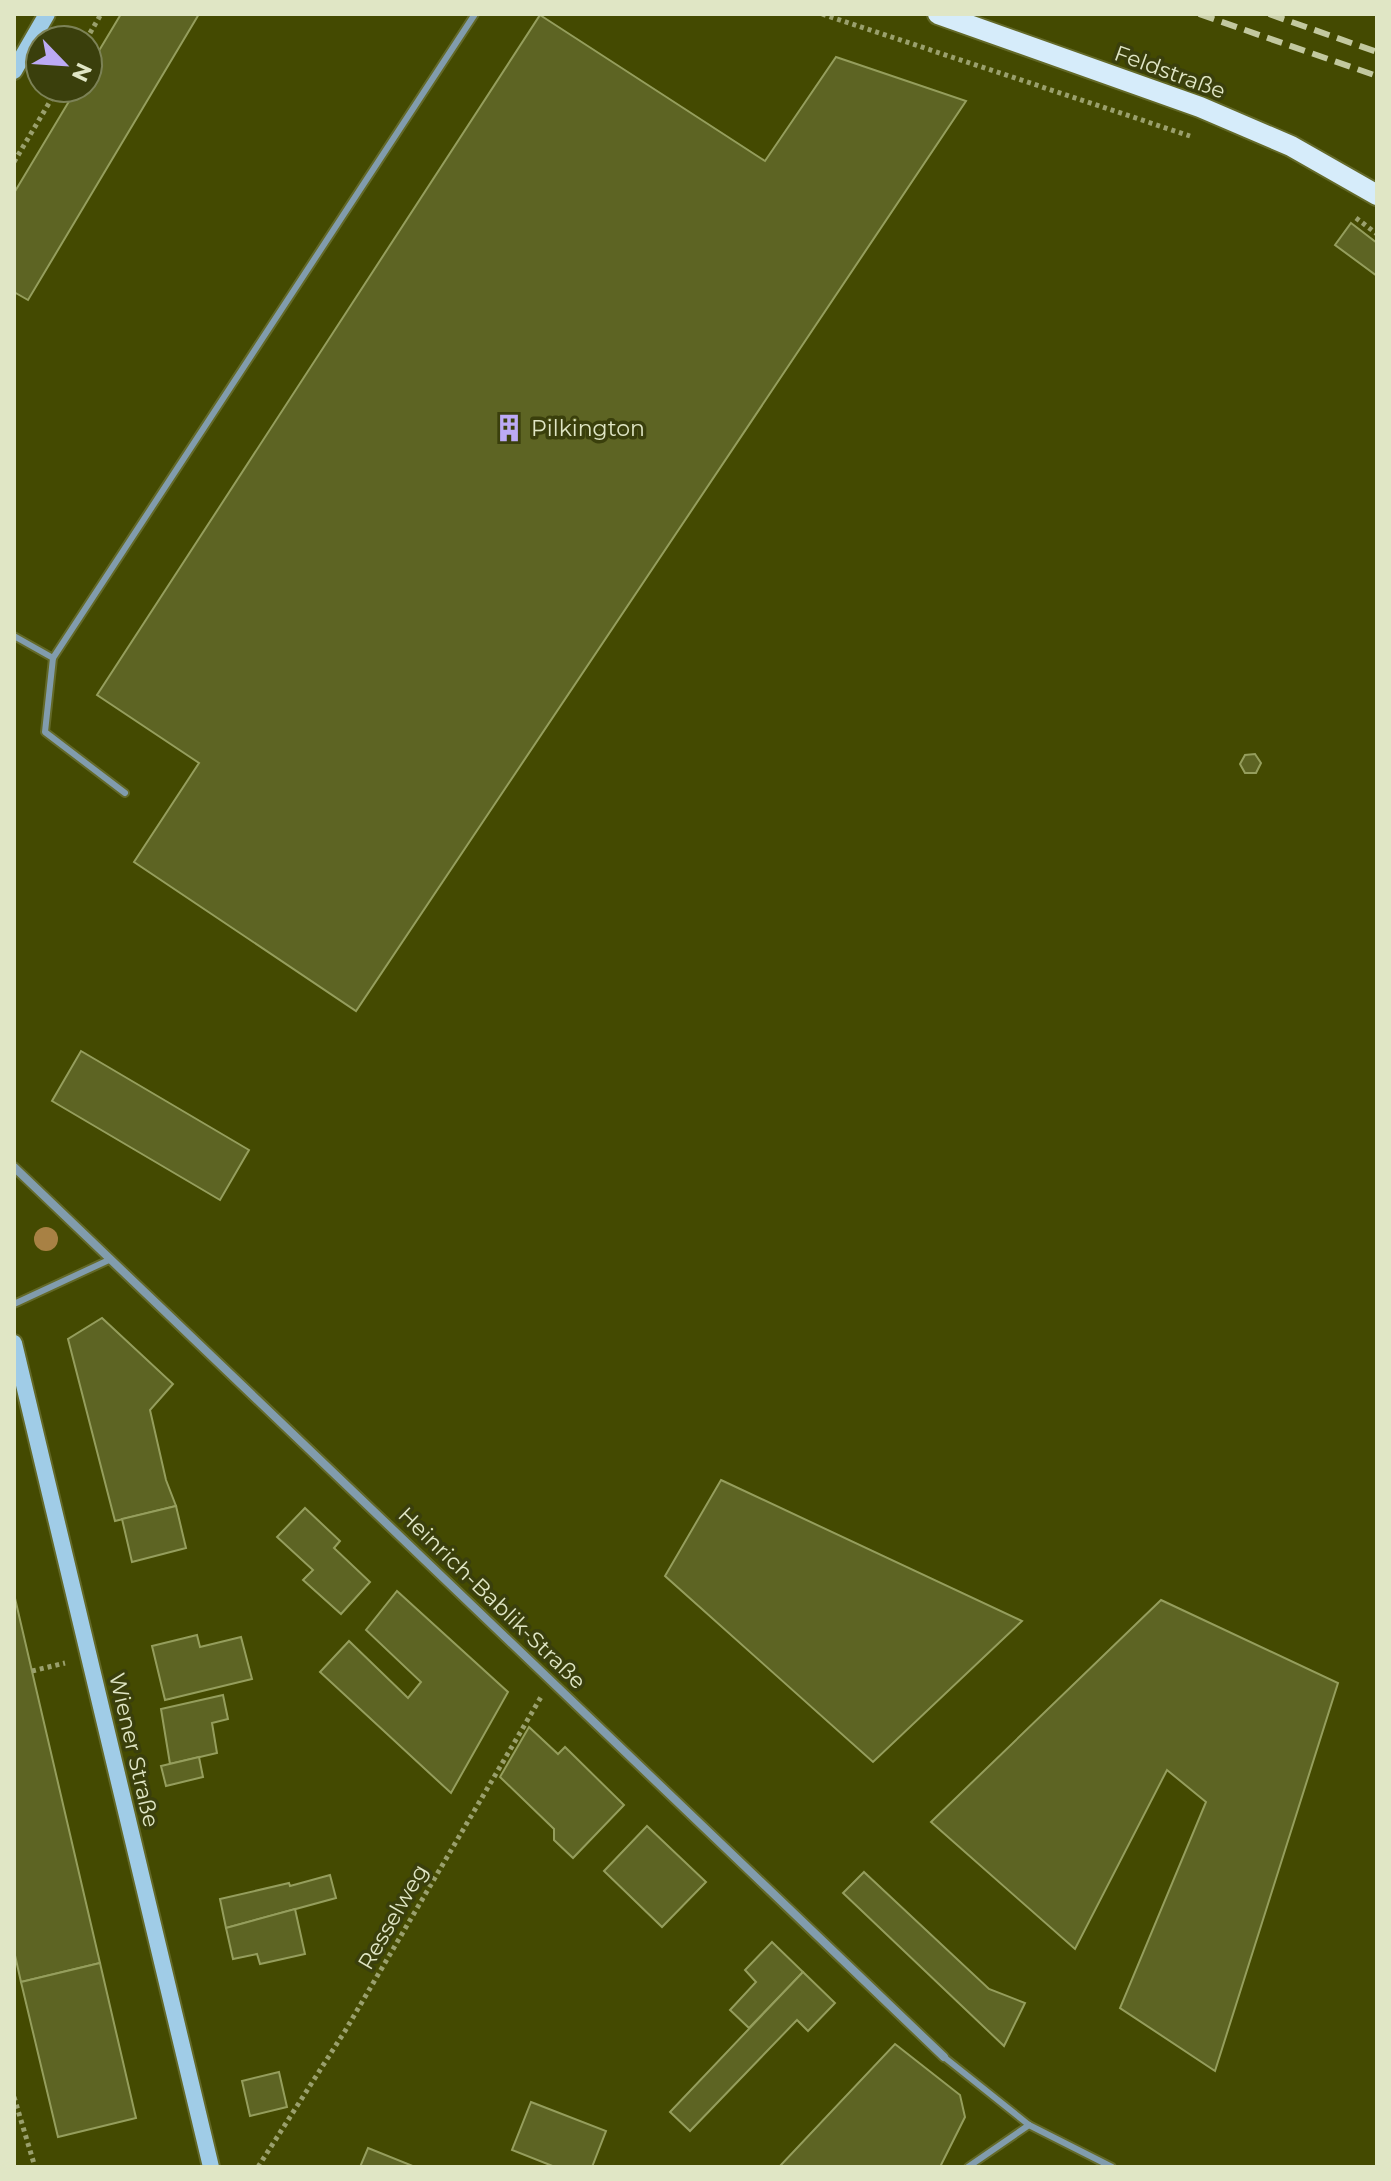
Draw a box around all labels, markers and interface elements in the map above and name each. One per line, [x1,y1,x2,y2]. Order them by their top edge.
north arrow [24,24,104,104]
street label: Feldstraße [1111,39,1229,105]
text: N [66,58,98,86]
building icon: Pilkington [494,413,524,443]
place label: Pilkington [531,415,645,442]
street label: Heinrich-Bablik-Straße [393,1501,591,1695]
street label: Wiener Straße [103,1670,165,1830]
street label: Resselweg [352,1859,434,1975]

